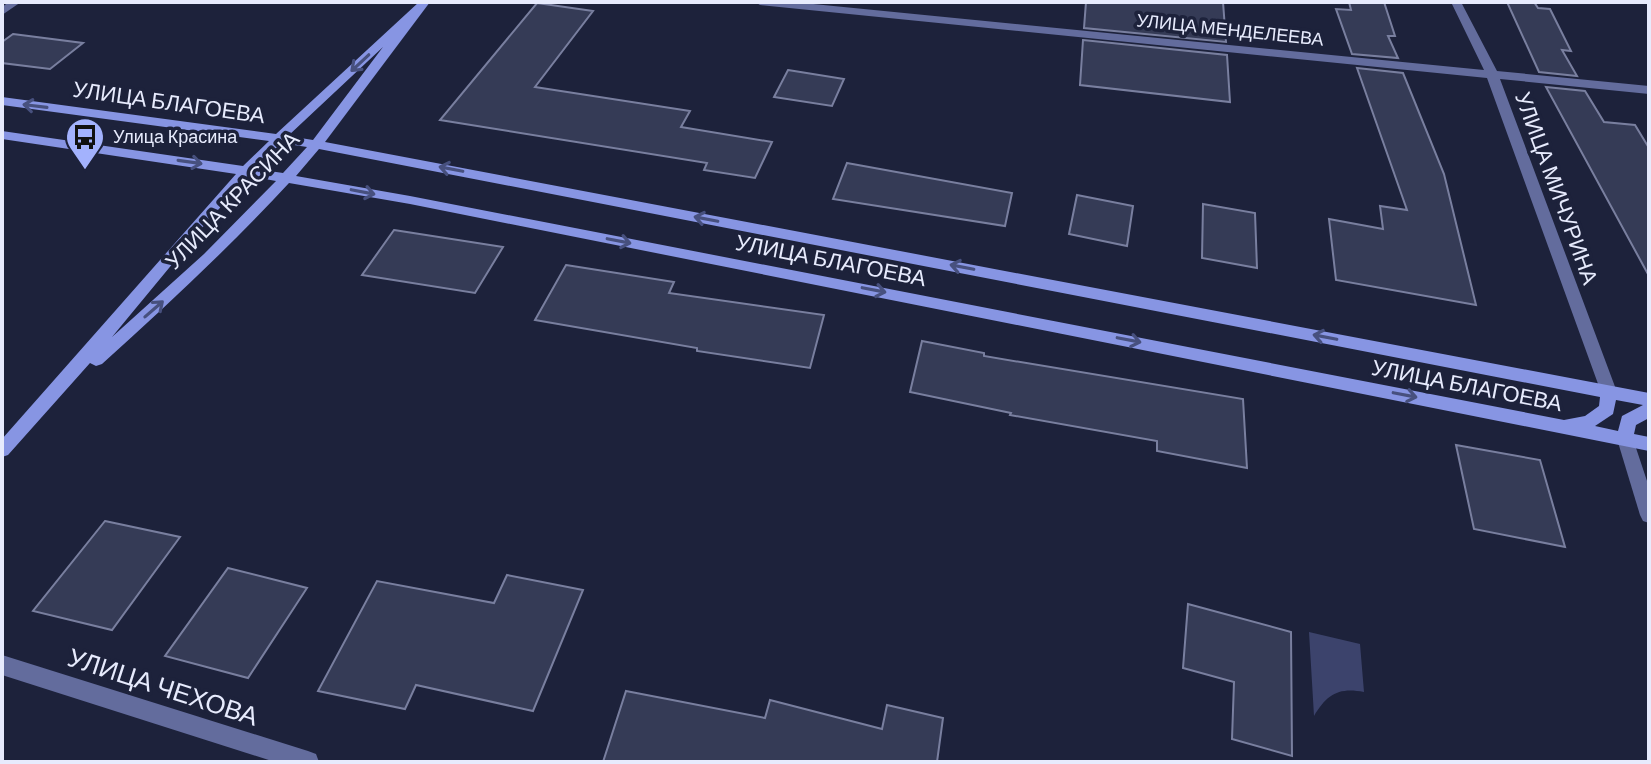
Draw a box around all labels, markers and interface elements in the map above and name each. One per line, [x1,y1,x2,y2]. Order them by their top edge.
street label: УЛИЦА МЕНДЕЛЕЕВА [1135,8,1325,50]
one-way arrow [350,54,370,72]
street label: УЛИЦА БЛАГОЕВА [71,75,267,128]
street label: УЛИЦА МИЧУРИНА [1510,88,1605,288]
one-way arrow [23,98,49,113]
bus stop icon: Улица Красина [64,116,106,171]
place label: Улица Красина [113,125,238,147]
street label: УЛИЦА КРАСИНА [159,125,305,274]
one-way arrow [177,155,202,170]
one-way arrow [439,160,465,175]
one-way arrow [350,185,376,200]
one-way arrow [694,211,720,226]
street label: УЛИЦА БЛАГОЕВА [734,228,929,291]
one-way arrow [605,234,631,249]
one-way arrow [950,259,975,274]
one-way arrow [861,284,886,299]
one-way arrow [143,300,163,318]
one-way arrow [1313,329,1338,344]
one-way arrow [1116,333,1141,348]
street label: УЛИЦА БЛАГОЕВА [1370,353,1565,416]
one-way arrow [1392,389,1417,404]
street label: УЛИЦА ЧЕХОВА [64,640,263,731]

